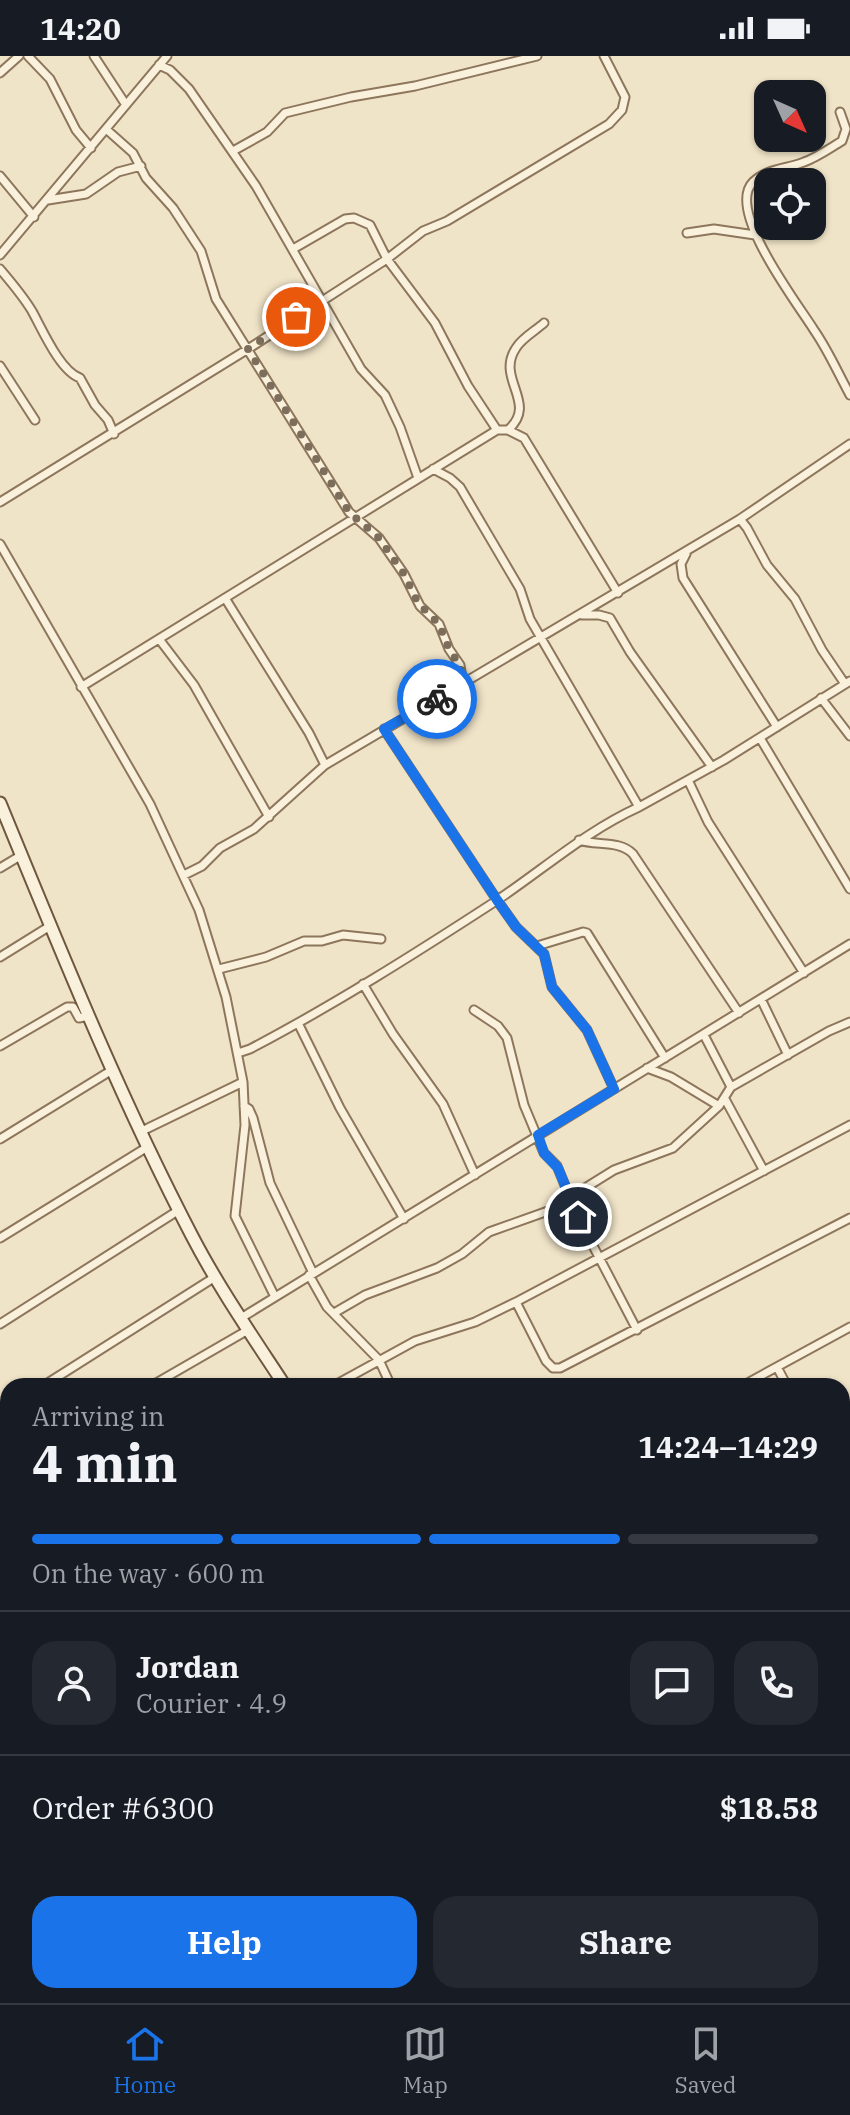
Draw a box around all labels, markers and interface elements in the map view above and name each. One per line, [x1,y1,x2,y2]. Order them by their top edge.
text: 14:20 [40,9,121,48]
north arrow [754,80,826,152]
map controls [754,80,826,240]
button: locate [754,168,826,240]
pin [262,283,330,351]
icon: bag [274,295,318,339]
courier [397,659,477,739]
icon: bike [415,677,459,721]
pin [544,1183,612,1251]
icon: home [556,1195,600,1239]
text: Arriving in [32,1399,165,1433]
text: 14:24–14:29 [638,1427,818,1466]
text: 4 min [32,1429,178,1496]
text: On the way · 600 m [32,1556,265,1590]
button: person [32,1641,116,1725]
button: chat [630,1641,714,1725]
button: phone [734,1641,818,1725]
text: Jordan [136,1647,239,1686]
text: Courier · 4.9 [136,1686,287,1720]
text: Order #6300 [32,1788,214,1827]
text: $18.58 [720,1788,818,1827]
button: Help [32,1896,417,1988]
button: Share [433,1896,818,1988]
tab: Home [114,2022,176,2099]
tab: Map [403,2022,448,2099]
tab: Saved [675,2022,736,2099]

